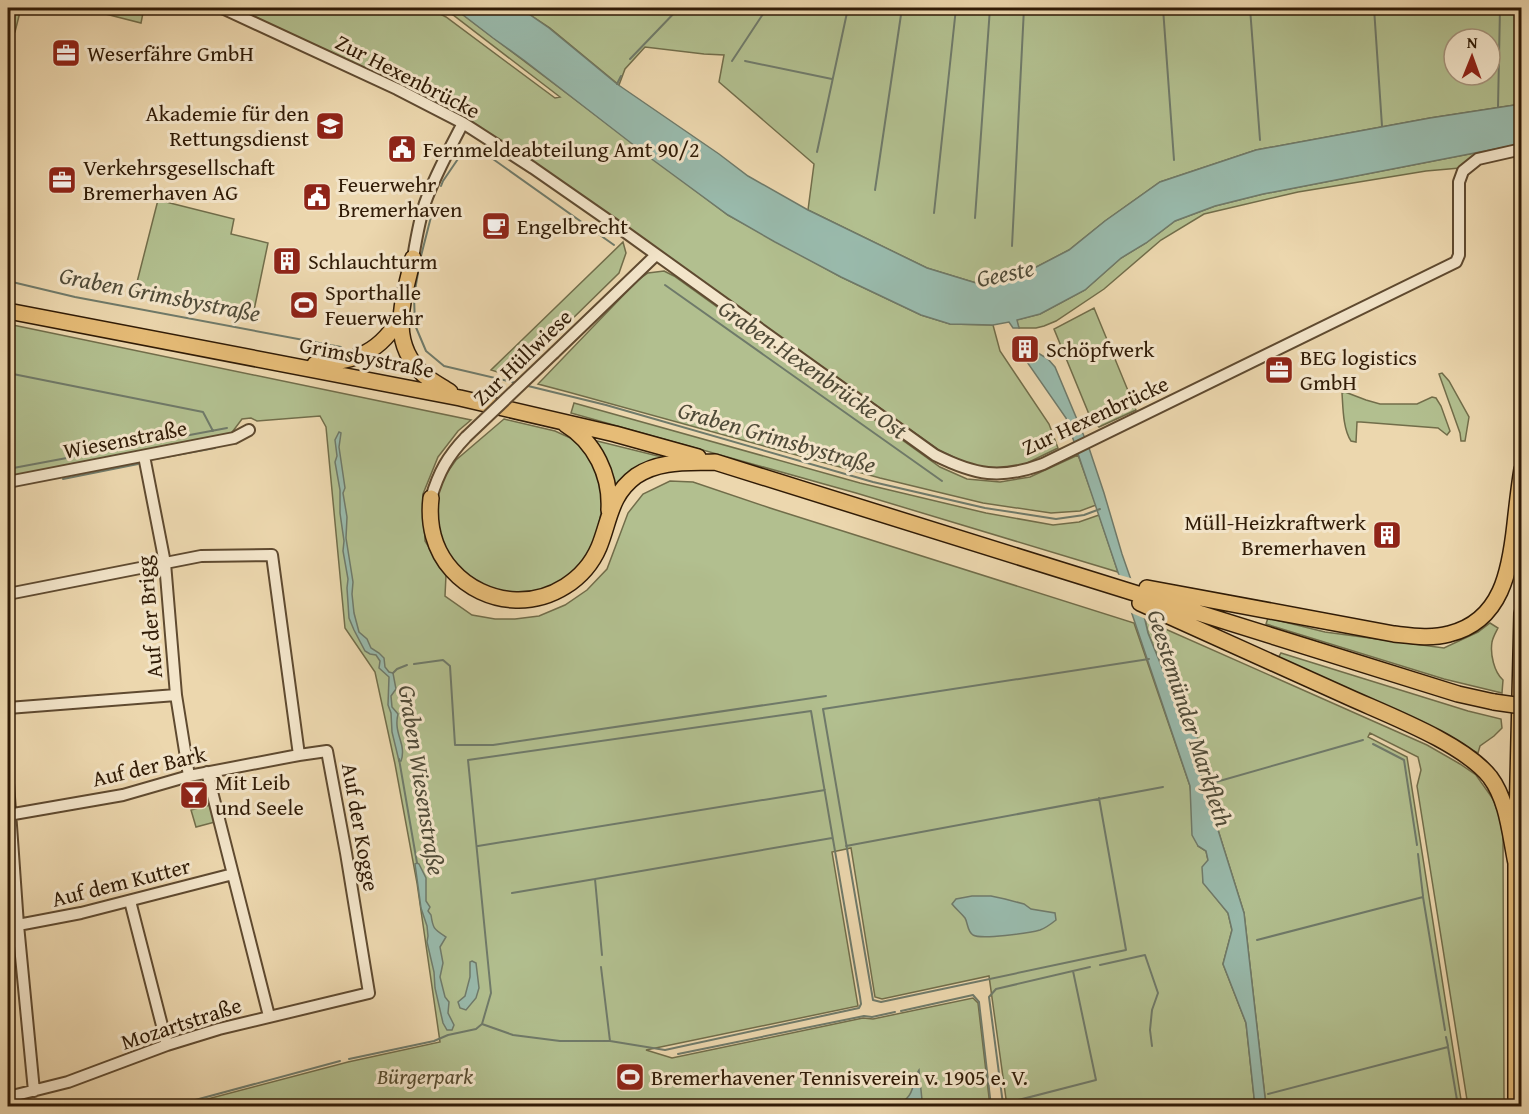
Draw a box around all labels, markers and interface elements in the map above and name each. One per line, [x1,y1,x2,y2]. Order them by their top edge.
street label: Zur Hexenbrücke [330,26,486,126]
north arrow [1442,27,1502,87]
text: N [1467,30,1478,54]
office icon: Weserfähre GmbH [50,37,82,69]
place label: Weserfähre GmbH [87,37,254,69]
place label: Akademie für den Rettungsdienst [145,97,310,154]
school or university icon: Akademie für den Rettungsdienst [314,110,346,142]
public building icon: Fernmeldeabteilung Amt 90/2 [386,133,418,165]
place label: Fernmeldeabteilung Amt 90/2 [423,133,700,165]
place label: Verkehrsgesellschaft Bremerhaven AG [83,151,275,208]
office icon: Verkehrsgesellschaft Bremerhaven AG [46,164,78,196]
place label: Feuerwehr Bremerhaven [338,168,463,225]
public building icon: Feuerwehr Bremerhaven [301,181,333,213]
cafe icon: Engelbrecht [480,210,512,242]
place label: Engelbrecht [517,210,628,242]
building icon: Schlauchturm [271,245,303,277]
place label: Schlauchturm [308,245,438,277]
water label: Geeste [973,250,1037,296]
water label: Graben Grimsbystraße [56,257,264,331]
place label: Sporthalle Feuerwehr [325,276,423,333]
sports icon: Sporthalle Feuerwehr [288,289,320,321]
water label: Graben Hexenbrücke Ost [711,291,915,448]
street label: Zur Hüllwiese [465,301,579,413]
street label: Grimsbystraße [297,328,437,386]
building icon: Schöpfwerk [1009,333,1041,365]
place label: Schöpfwerk [1046,333,1155,365]
place label: BEG logistics GmbH [1300,341,1417,398]
office icon: BEG logistics GmbH [1263,354,1295,386]
street label: Zur Hexenbrücke [1016,367,1174,463]
water label: Graben Grimsbystraße [674,392,880,482]
street label: Wiesenstraße [60,411,190,467]
place label: Müll-Heizkraftwerk Bremerhaven [1184,506,1367,563]
building icon: Müll-Heizkraftwerk Bremerhaven [1371,519,1403,551]
street label: Auf der Brigg [128,554,170,680]
water label: Geestemünder Markfleth [1138,605,1242,831]
water label: Graben Wiesenstraße [390,682,454,878]
street label: Auf der Bark [89,737,210,795]
street label: Auf der Kogge [334,760,388,894]
place label: Mit Leib und Seele [215,766,304,823]
bar icon: Mit Leib und Seele [178,779,210,811]
street label: Auf dem Kutter [48,849,194,915]
street label: Mozartstraße [117,988,245,1058]
park label: Bürgerpark [376,1060,474,1092]
sports icon: Bremerhavener Tennisverein v. 1905 e. V. [614,1061,646,1093]
place label: Bremerhavener Tennisverein v. 1905 e. V. [651,1061,1028,1093]

